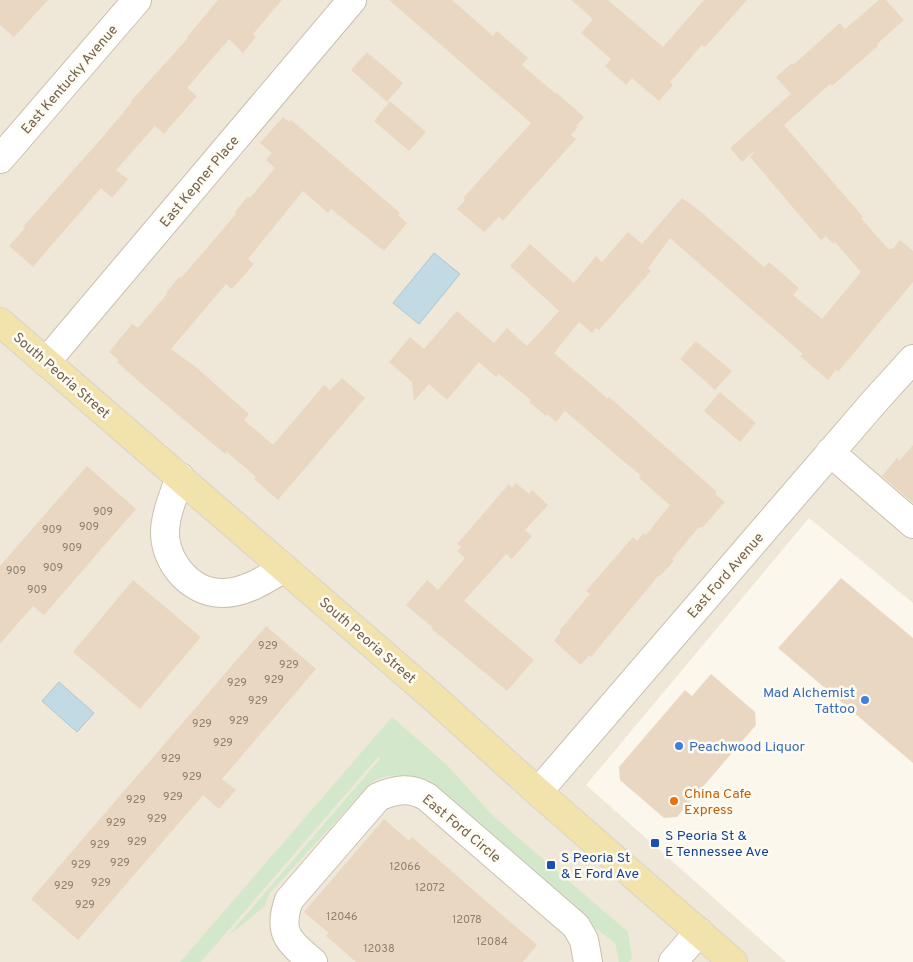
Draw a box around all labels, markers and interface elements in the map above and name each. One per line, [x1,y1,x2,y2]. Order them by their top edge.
street label: East Kentucky Avenue [18,22,122,138]
street label: East Kepner Place [157,133,243,231]
street label: South Peoria Street [9,330,113,423]
house number: 909 [93,505,113,519]
house number: 909 [79,520,99,534]
house number: 909 [42,523,62,537]
street label: East Ford Avenue [684,530,768,622]
house number: 909 [62,541,82,555]
house number: 909 [43,561,63,575]
house number: 909 [6,564,26,578]
house number: 909 [27,583,47,597]
street label: South Peoria Street [315,595,419,688]
house number: 929 [258,639,278,653]
house number: 929 [279,658,299,672]
house number: 929 [264,673,284,687]
house number: 929 [227,676,247,690]
place label: Mad Alchemist Tattoo [763,685,855,718]
house number: 929 [248,694,268,708]
marker: Mad Alchemist Tattoo [859,694,871,706]
house number: 929 [229,714,249,728]
house number: 929 [192,717,212,731]
house number: 929 [213,736,233,750]
place label: Peachwood Liquor [689,739,806,756]
marker: Peachwood Liquor [673,740,685,752]
house number: 929 [161,752,181,766]
house number: 929 [182,770,202,784]
place label: China Cafe Express [684,786,751,819]
house number: 929 [163,790,183,804]
street label: East Ford Circle [418,791,504,867]
house number: 929 [126,793,146,807]
marker: China Cafe Express [668,795,680,807]
house number: 929 [147,812,167,826]
house number: 929 [106,816,126,830]
place label: S Peoria St & E Tennessee Ave [665,828,769,861]
house number: 929 [127,835,147,849]
marker: S Peoria St & E Tennessee Ave [649,837,661,849]
house number: 929 [90,838,110,852]
place label: S Peoria St & E Ford Ave [561,850,639,883]
house number: 929 [110,856,130,870]
house number: 929 [71,858,91,872]
marker: S Peoria St & E Ford Ave [545,859,557,871]
house number: 12066 [389,860,421,874]
house number: 929 [91,876,111,890]
house number: 929 [54,879,74,893]
house number: 12072 [415,881,445,895]
house number: 929 [75,898,95,912]
house number: 12046 [326,910,358,924]
house number: 12078 [452,913,482,927]
house number: 12084 [476,935,508,949]
house number: 12038 [363,942,395,956]

